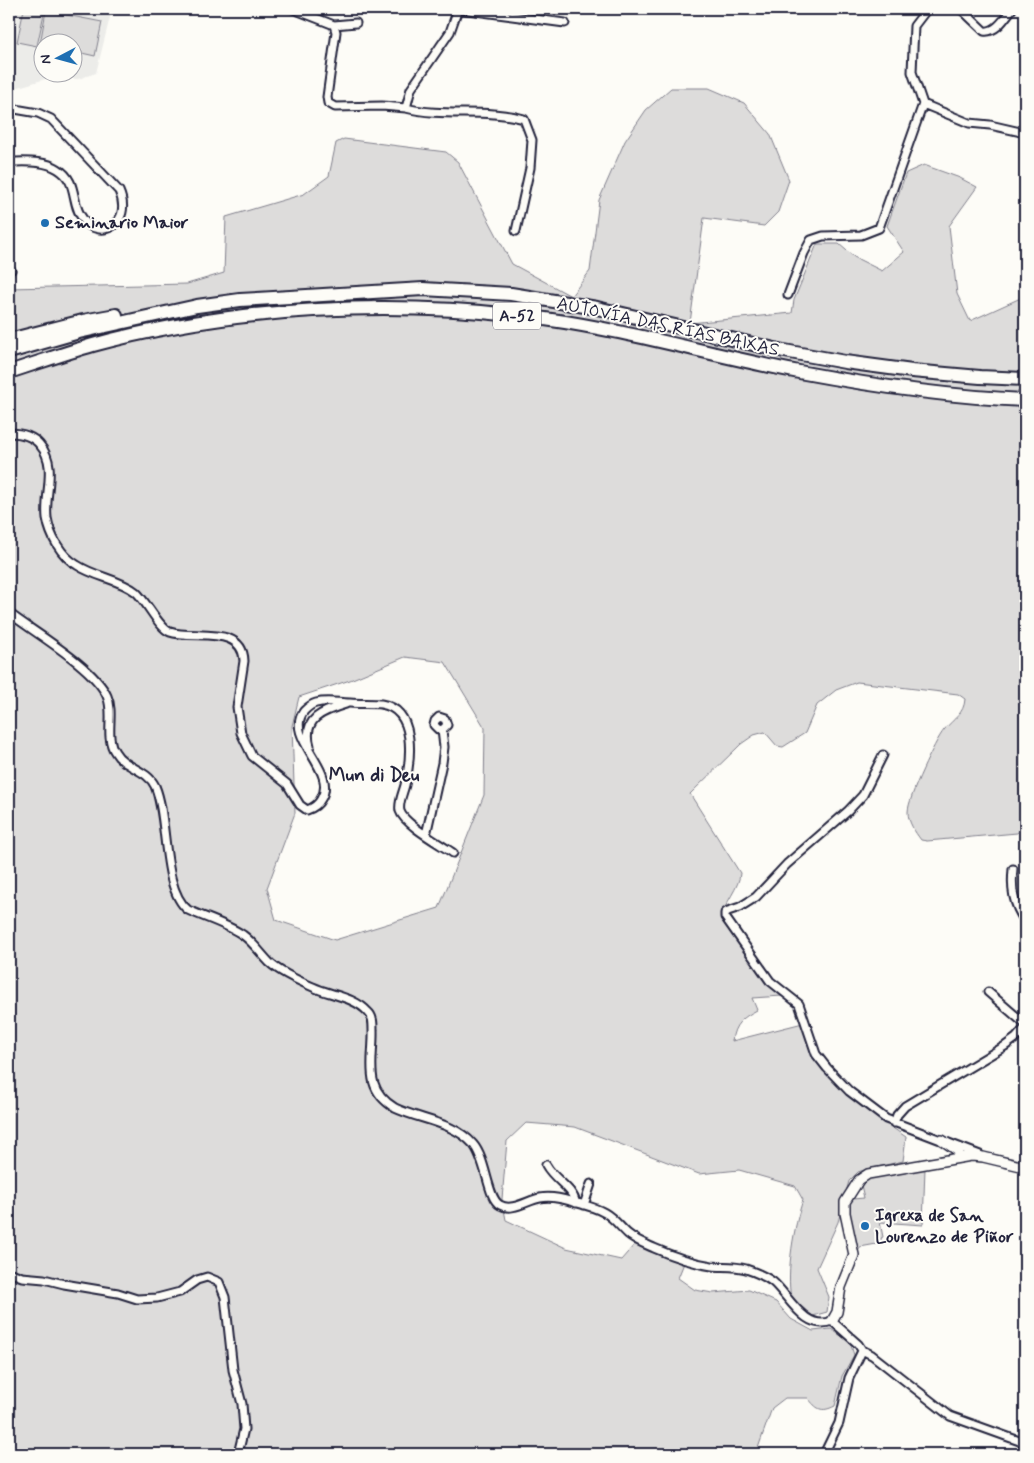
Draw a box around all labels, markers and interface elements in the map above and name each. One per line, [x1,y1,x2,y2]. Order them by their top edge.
north arrow [32,32,82,82]
text: N [37,54,56,65]
place label: Seminario Maior [55,211,189,235]
marker: Seminario Maior [39,217,51,229]
street label: AUTOVÍA DAS RÍAS BAIXAS [555,292,781,362]
road number: A-52 [493,302,541,330]
district label: Mun di Deu [329,763,420,788]
place label: Igrexa de San Lourenzo de Piñor [875,1204,1014,1249]
marker: Igrexa de San Lourenzo de Piñor [859,1220,871,1232]

